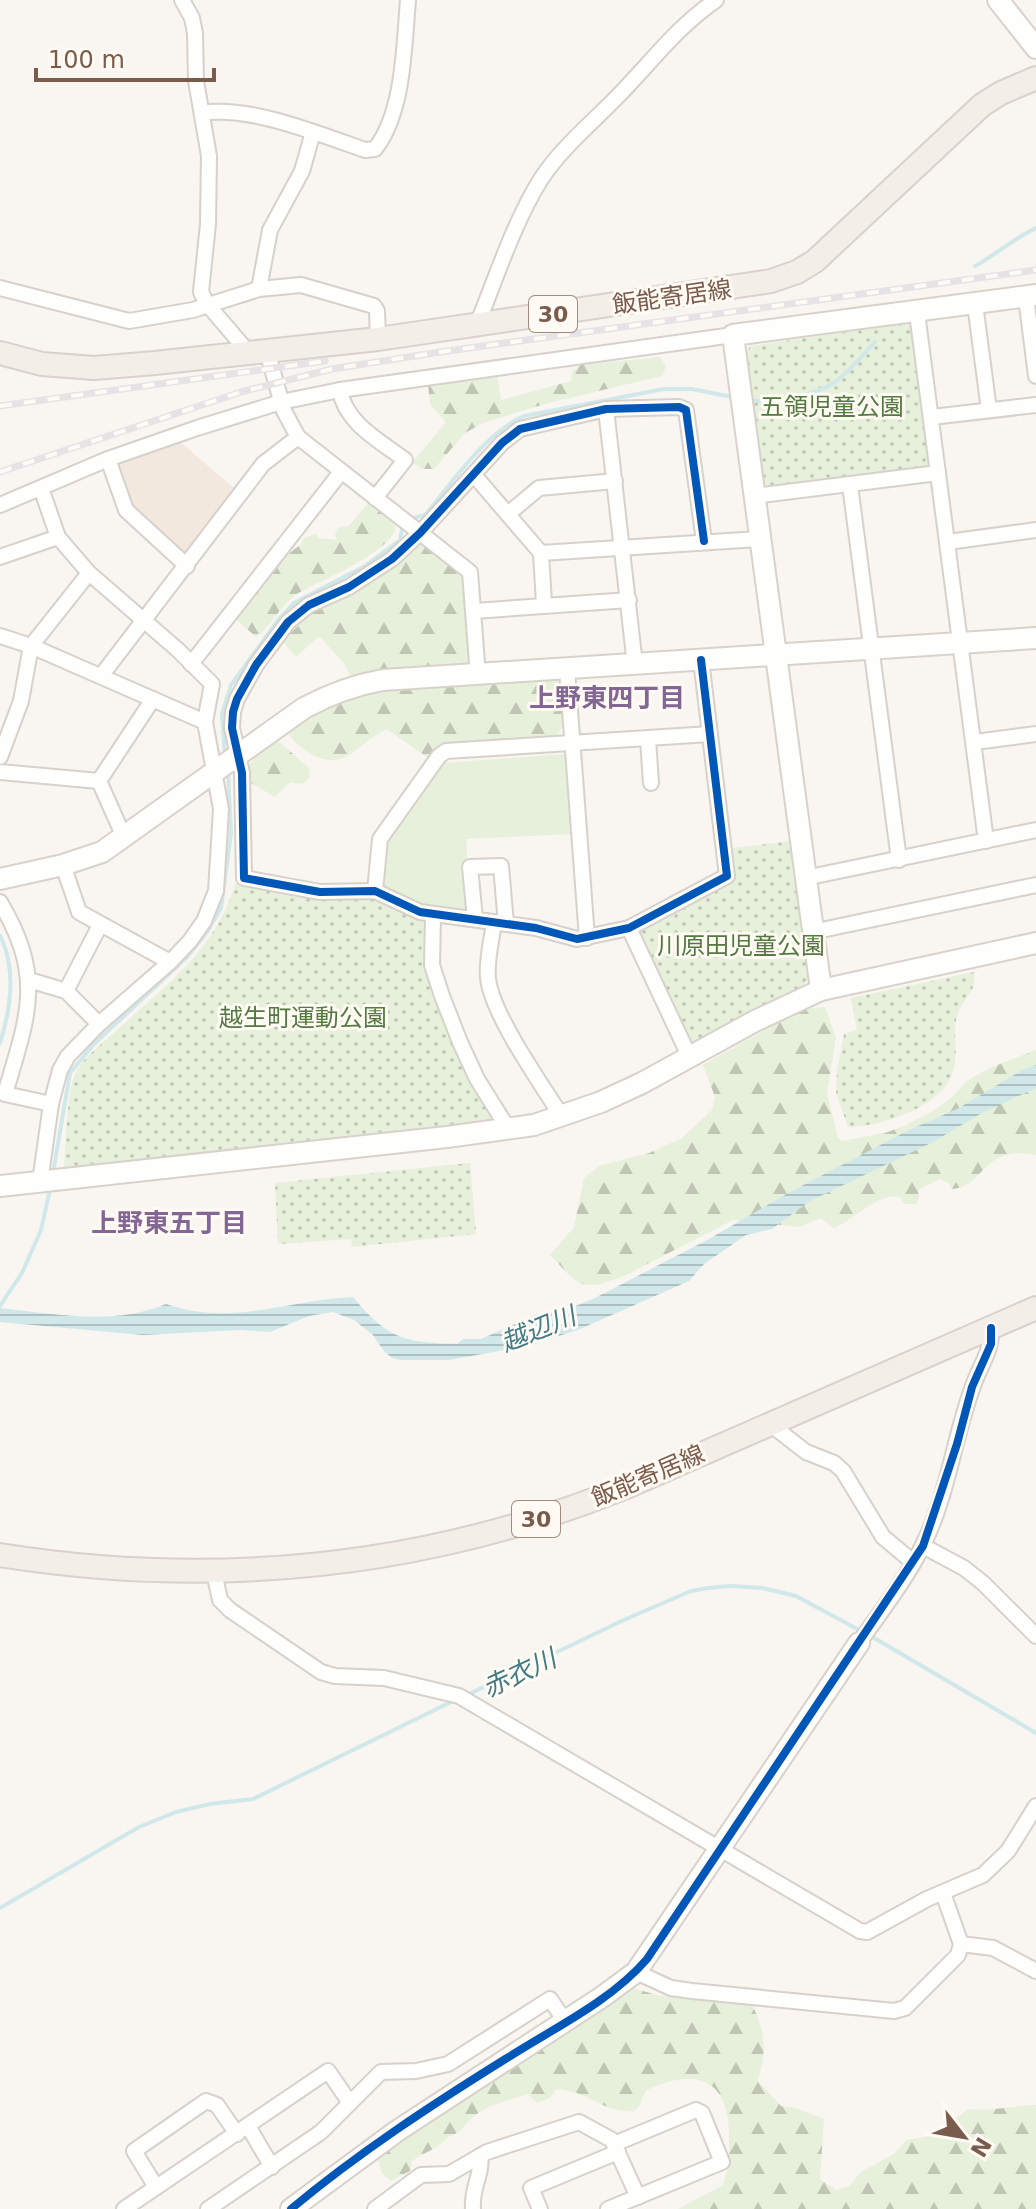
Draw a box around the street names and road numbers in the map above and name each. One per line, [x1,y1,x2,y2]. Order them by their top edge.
street label: 飯能寄居線 [611,275,733,319]
road number: 30 [529,296,577,332]
street label: 飯能寄居線 [587,1440,709,1512]
road number: 30 [512,1501,560,1537]

